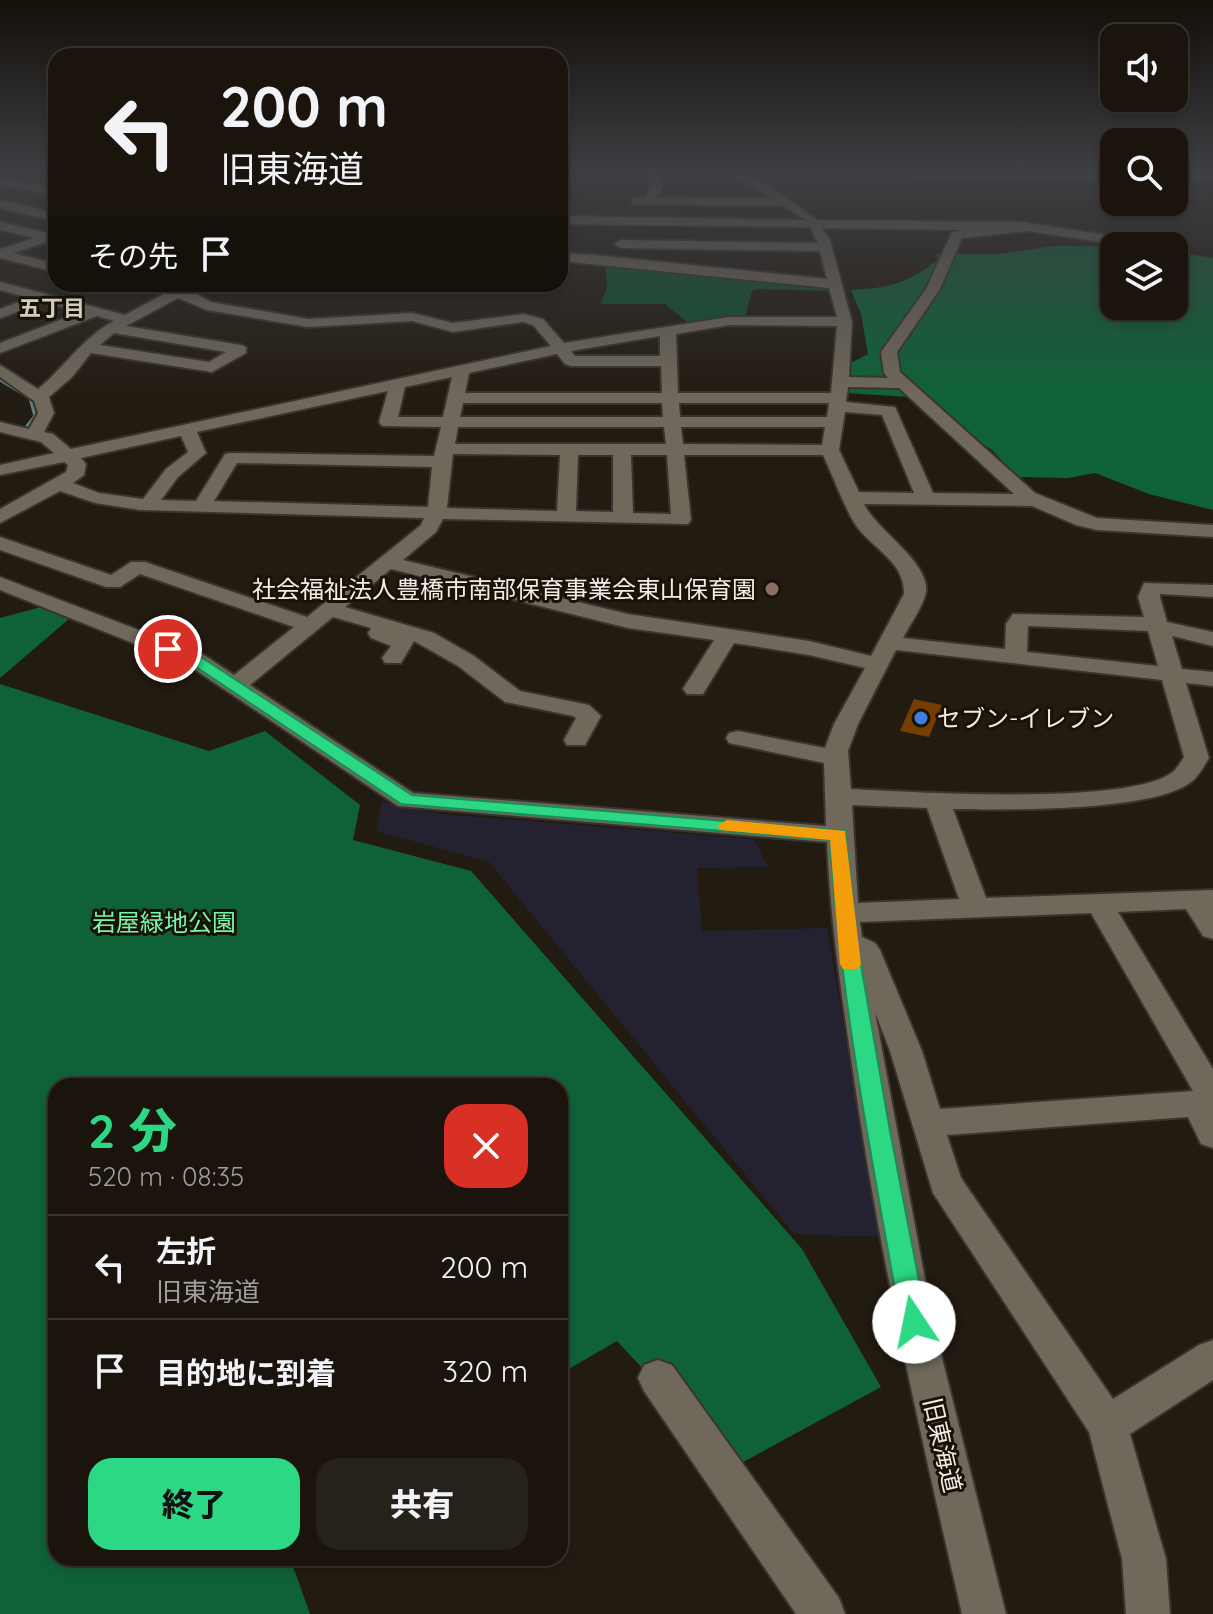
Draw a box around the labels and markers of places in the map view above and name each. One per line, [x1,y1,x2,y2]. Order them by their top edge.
place label: 社会福祉法人豊橋市南部保育事業会東山保育園 [252,574,756,604]
marker: 社会福祉法人豊橋市南部保育事業会東山保育園 [763,580,781,598]
pin [134,615,202,683]
place label: セブン-イレブン [937,703,1114,733]
marker: セブン-イレブン [912,709,930,727]

